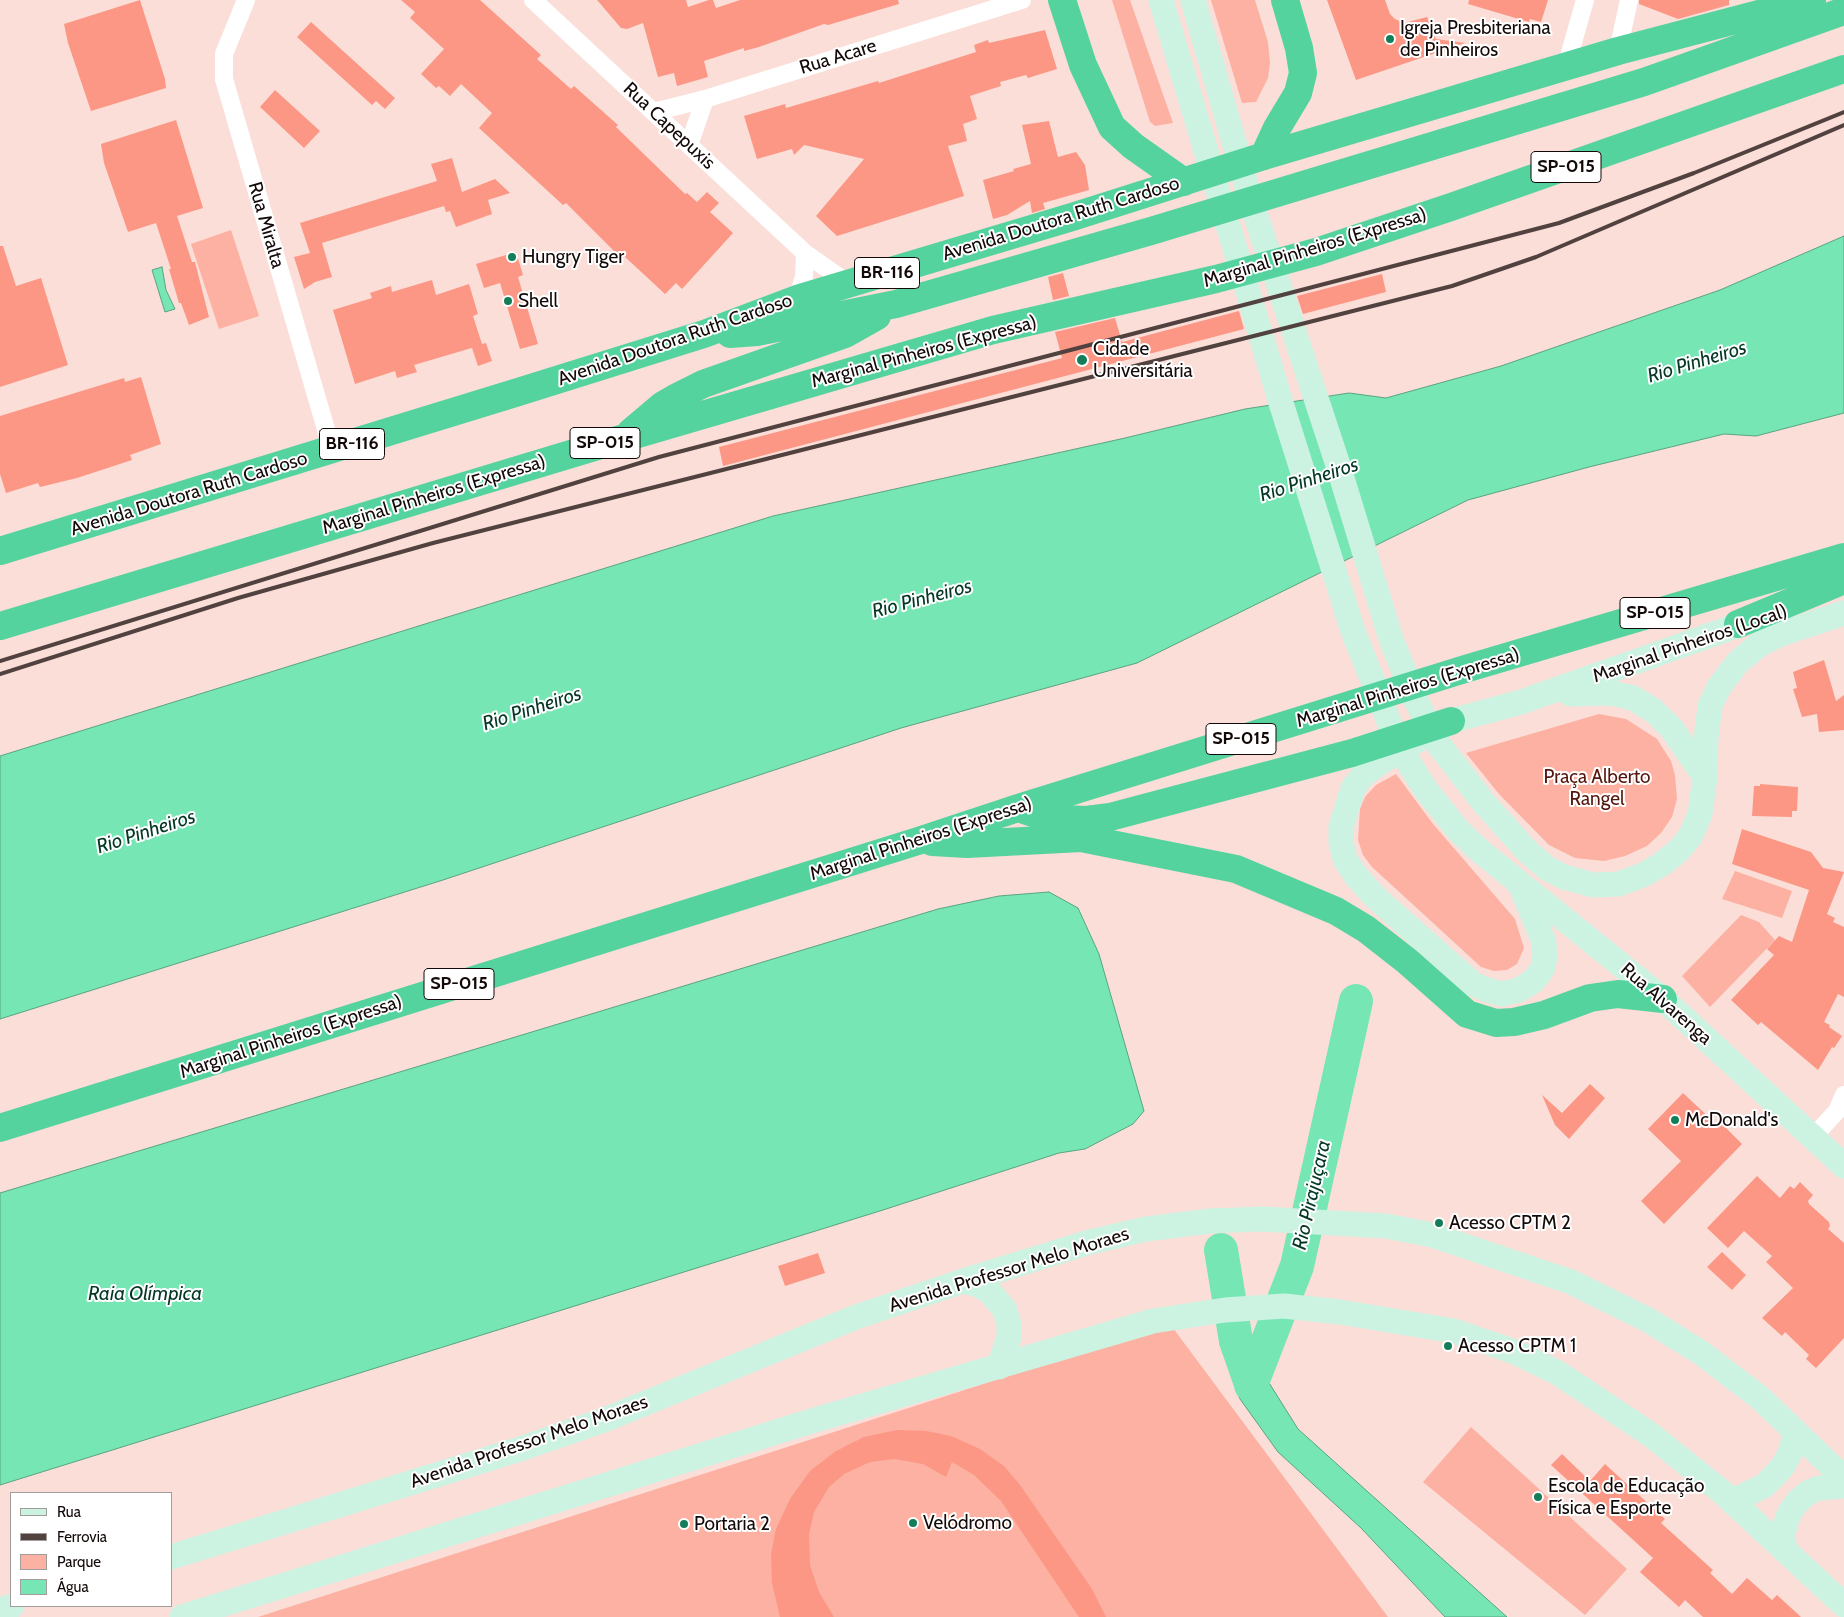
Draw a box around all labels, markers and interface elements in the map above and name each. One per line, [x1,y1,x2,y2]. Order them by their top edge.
place label: Igreja Presbiteriana de Pinheiros [1400,17,1551,61]
marker: Igreja Presbiteriana de Pinheiros [1384,33,1396,45]
street label: Rua Acare [797,35,879,79]
street label: Rua Capepuxis [618,78,720,174]
road number: SP-015 [1531,152,1601,182]
street label: Avenida Doutora Ruth Cardoso [940,172,1182,266]
street label: Rua Miralta [243,179,289,271]
street label: Marginal Pinheiros (Expressa) [1201,203,1429,293]
place label: Hungry Tiger [522,246,624,268]
marker: Hungry Tiger [506,251,518,263]
road number: BR-116 [854,258,920,288]
street label: Avenida Doutora Ruth Cardoso [555,289,795,391]
place label: Shell [518,290,558,312]
marker: Shell [502,295,514,307]
street label: Marginal Pinheiros (Expressa) [809,311,1039,393]
water label: Rio Pinheiros [1644,336,1750,388]
place label: Cidade Universitária [1093,338,1193,382]
marker: Cidade Universitária [1075,353,1089,367]
road number: BR-116 [320,428,384,459]
road number: SP-015 [570,428,640,458]
street label: Avenida Doutora Ruth Cardoso [68,447,310,541]
street label: Marginal Pinheiros (Expressa) [320,450,548,540]
water label: Rio Pinheiros [1256,453,1362,507]
water label: Rio Pinheiros [869,574,975,624]
road number: SP-015 [1620,598,1690,628]
street label: Marginal Pinheiros (Local) [1590,600,1790,688]
street label: Marginal Pinheiros (Expressa) [1294,643,1522,733]
water label: Rio Pinheiros [479,682,585,736]
road number: SP-015 [1206,724,1276,754]
park label: Praça Alberto Rangel [1544,766,1650,810]
street label: Marginal Pinheiros (Expressa) [807,792,1035,886]
water label: Rio Pinheiros [93,805,199,859]
street label: Rua Alvarenga [1616,958,1716,1050]
road number: SP-015 [424,969,494,1000]
street label: Marginal Pinheiros (Expressa) [177,990,405,1084]
place label: McDonald's [1685,1109,1778,1131]
marker: McDonald's [1669,1114,1681,1126]
water label: Rio Pirajuçara [1288,1138,1336,1252]
place label: Acesso CPTM 2 [1449,1212,1571,1234]
marker: Acesso CPTM 2 [1433,1217,1445,1229]
street label: Avenida Professor Melo Moraes [886,1223,1132,1317]
water label: Raia Olímpica [88,1282,202,1306]
place label: Acesso CPTM 1 [1458,1335,1576,1357]
marker: Acesso CPTM 1 [1442,1340,1454,1352]
street label: Avenida Professor Melo Moraes [407,1391,651,1493]
place label: Escola de Educação Física e Esporte [1548,1475,1704,1519]
marker: Escola de Educação Física e Esporte [1532,1491,1544,1503]
legend [10,1492,172,1607]
text: Rua [57,1503,81,1521]
place label: Velódromo [923,1512,1012,1534]
place label: Portaria 2 [694,1513,770,1535]
marker: Velódromo [907,1517,919,1529]
marker: Portaria 2 [678,1518,690,1530]
text: Ferrovia [57,1528,107,1546]
text: Parque [57,1553,101,1571]
text: Água [57,1578,89,1596]

